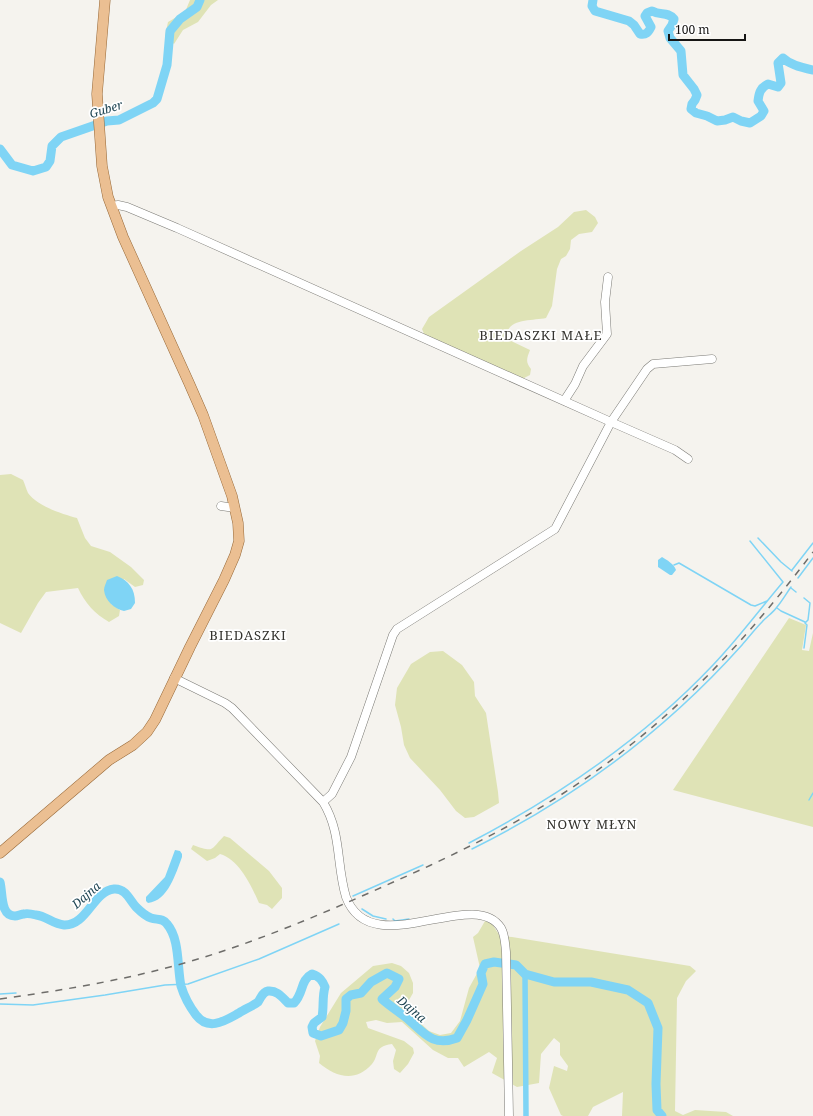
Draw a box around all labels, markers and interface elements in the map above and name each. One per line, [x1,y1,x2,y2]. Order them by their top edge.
scale bar [669,16,745,42]
text: 100 m [675,21,710,38]
water label: Guber [87,96,125,122]
district label: BIEDASZKI MAŁE [479,326,603,344]
district label: BIEDASZKI [209,626,287,644]
district label: NOWY MŁYN [547,815,637,833]
water label: Dajna [67,878,104,913]
water label: Dajna [393,991,430,1026]

